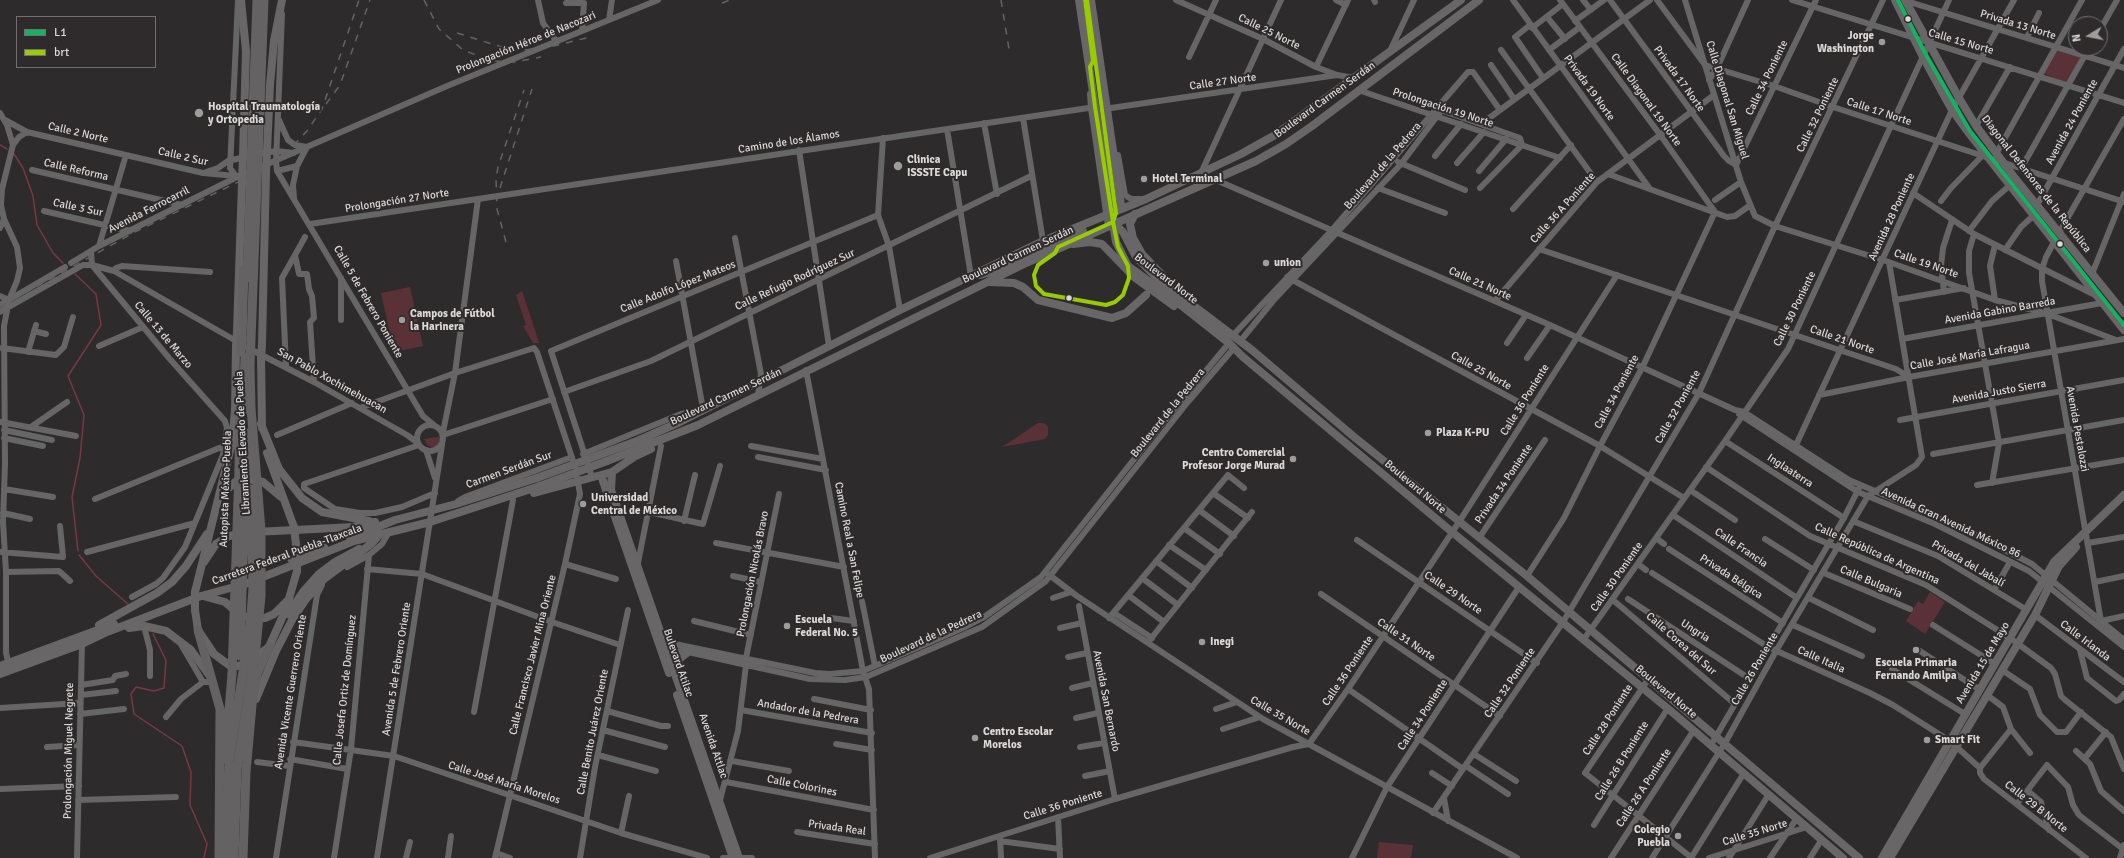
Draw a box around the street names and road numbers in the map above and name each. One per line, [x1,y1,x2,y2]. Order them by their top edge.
street label: Privada 13 Norte [1979,7,2057,43]
street label: Prolongación Héroe de Nacozari [454,9,598,77]
street label: Calle 25 Norte [1236,11,1302,53]
street label: Calle 15 Norte [1927,26,1995,58]
street label: Calle 34 Poniente [1743,38,1791,118]
street label: Calle Diagonal San Miguel [1703,39,1751,161]
street label: Privada 17 Norte [1651,43,1707,115]
street label: Calle Diagonal 19 Norte [1608,51,1684,149]
street label: Privada 19 Norte [1561,52,1617,124]
street label: Boulevard Carmen Serdán [1272,59,1378,141]
street label: Calle 27 Norte [1189,71,1257,93]
street label: Calle 32 Poniente [1794,75,1842,155]
street label: Avenida 24 Poniente [2043,77,2101,167]
street label: Prolongación 19 Norte [1391,85,1495,131]
street label: Calle 17 Norte [1845,95,1913,129]
street label: Diagonal Defensores de la República [1978,113,2094,255]
street label: Calle 2 Norte [47,120,109,146]
street label: Boulevard de la Pedrera [1342,120,1424,212]
street label: Camino de los Álamos [737,127,841,157]
street label: Calle 2 Sur [157,145,209,169]
street label: Calle Reforma [42,156,110,184]
street label: Calle 36 A Poniente [1528,170,1598,246]
street label: Avenida 28 Poniente [1866,171,1918,263]
street label: Avenida Ferrocarril [106,184,192,236]
street label: Prolongación 27 Norte [344,186,450,216]
street label: Calle 3 Sur [52,196,104,220]
street label: Boulevard Carmen Serdán [960,223,1076,287]
street label: Calle 5 de Febrero Poniente [330,243,406,361]
street label: Calle Refugio Rodríguez Sur [733,246,857,314]
street label: Calle 19 Norte [1892,247,1960,281]
street label: Boulevard Norte [1132,251,1200,307]
street label: Calle Adolfo López Mateos [618,258,738,316]
street label: Calle 21 Norte [1447,264,1513,304]
street label: Calle 30 Poniente [1771,269,1819,349]
street label: Avenida Gabino Barreda [1944,295,2056,327]
street label: Calle 13 de Marzo [131,299,195,371]
street label: Calle 21 Norte [1808,323,1876,357]
street label: Calle José María Lafragua [1909,339,2031,373]
street label: San Pablo Xochimehuacan [275,345,389,417]
street label: Calle 25 Norte [1448,349,1514,393]
street label: Calle 34 Poniente [1592,353,1642,431]
street label: Calle 36 Poniente [1498,362,1552,438]
street label: Boulevard Carmen Serdán [668,365,784,429]
street label: Boulevard de la Pedrera [1128,366,1208,460]
street label: Calle 32 Poniente [1652,368,1704,446]
street label: Libramiento Elevado de Puebla [233,371,253,515]
street label: Avenida Justo Sierra [1951,377,2047,407]
street label: Avenida Pestalozzi [2063,385,2091,473]
street label: Autopista México-Puebla [217,430,235,548]
street label: Privada 34 Poniente [1472,442,1536,526]
street label: Carmen Serdán Sur [464,448,554,492]
street label: Inglaaterra [1765,451,1815,491]
street label: Boulevard Norte [1382,457,1448,517]
street label: Camino Real a San Felipe [831,481,867,599]
street label: Avenida Gran Avenida México 86 [1879,485,2023,561]
street label: Prolongación Nicolás Bravo [734,510,772,638]
street label: Calle República de Argentina [1812,520,1942,588]
street label: Carretera Federal Puebla-Tlaxcala [210,522,364,588]
street label: Calle Francia [1712,525,1770,571]
street label: Privada del Jabalí [1929,538,2007,590]
street label: Calle 30 Poniente [1588,540,1646,614]
street label: Privada Bélgica [1697,552,1765,602]
street label: Calle Bulgaria [1838,563,1904,601]
street label: Calle 29 Norte [1421,569,1485,617]
street label: Calle Francisco Javier Mina Oriente [507,574,559,736]
street label: Avenida 5 de Febrero Oriente [380,601,414,737]
street label: Boulevard de la Pedrera [878,608,984,666]
street label: Calle Corea del Sur [1643,610,1719,678]
street label: Avenida Vicente Guerrero Oriente [272,614,310,770]
street label: Calle Josefa Ortiz de Domínguez [331,614,359,766]
street label: Calle 31 Norte [1374,616,1438,664]
street label: Ungria [1678,617,1712,645]
street label: Calle Irlanda [2057,618,2113,664]
street label: Avenida 15 de Mayo [1953,620,2013,706]
street label: Bulevard Atilac [660,627,696,699]
street label: Calle 26 Poniente [1729,630,1781,708]
street label: Calle 36 Poniente [1320,633,1376,709]
street label: Calle Italia [1795,644,1847,676]
street label: Calle 32 Poniente [1482,645,1538,721]
street label: Avenida San Bernardo [1090,649,1122,753]
street label: Boulevard Norte [1633,662,1699,722]
street label: Calle Benito Juárez Oriente [574,668,612,796]
street label: Calle 34 Poniente [1395,677,1451,753]
street label: Calle 28 Poniente [1580,682,1636,758]
street label: Prolongación Miguel Negrete [61,683,77,819]
street label: Calle 35 Norte [1248,693,1312,739]
street label: Andador de la Pedrera [756,697,860,727]
street label: Avenida Attlac [696,712,730,780]
street label: Calle 26 B Poniente [1592,719,1652,803]
street label: Calle 26 A Poniente [1614,746,1674,830]
street label: Calle José María Morelos [446,759,562,807]
street label: Calle Colorines [766,773,838,799]
street label: Calle 29 B Norte [2002,778,2070,836]
street label: Calle 36 Poniente [1022,787,1104,823]
street label: Privada Real [807,817,867,839]
street label: Calle 35 Norte [1721,817,1789,849]

